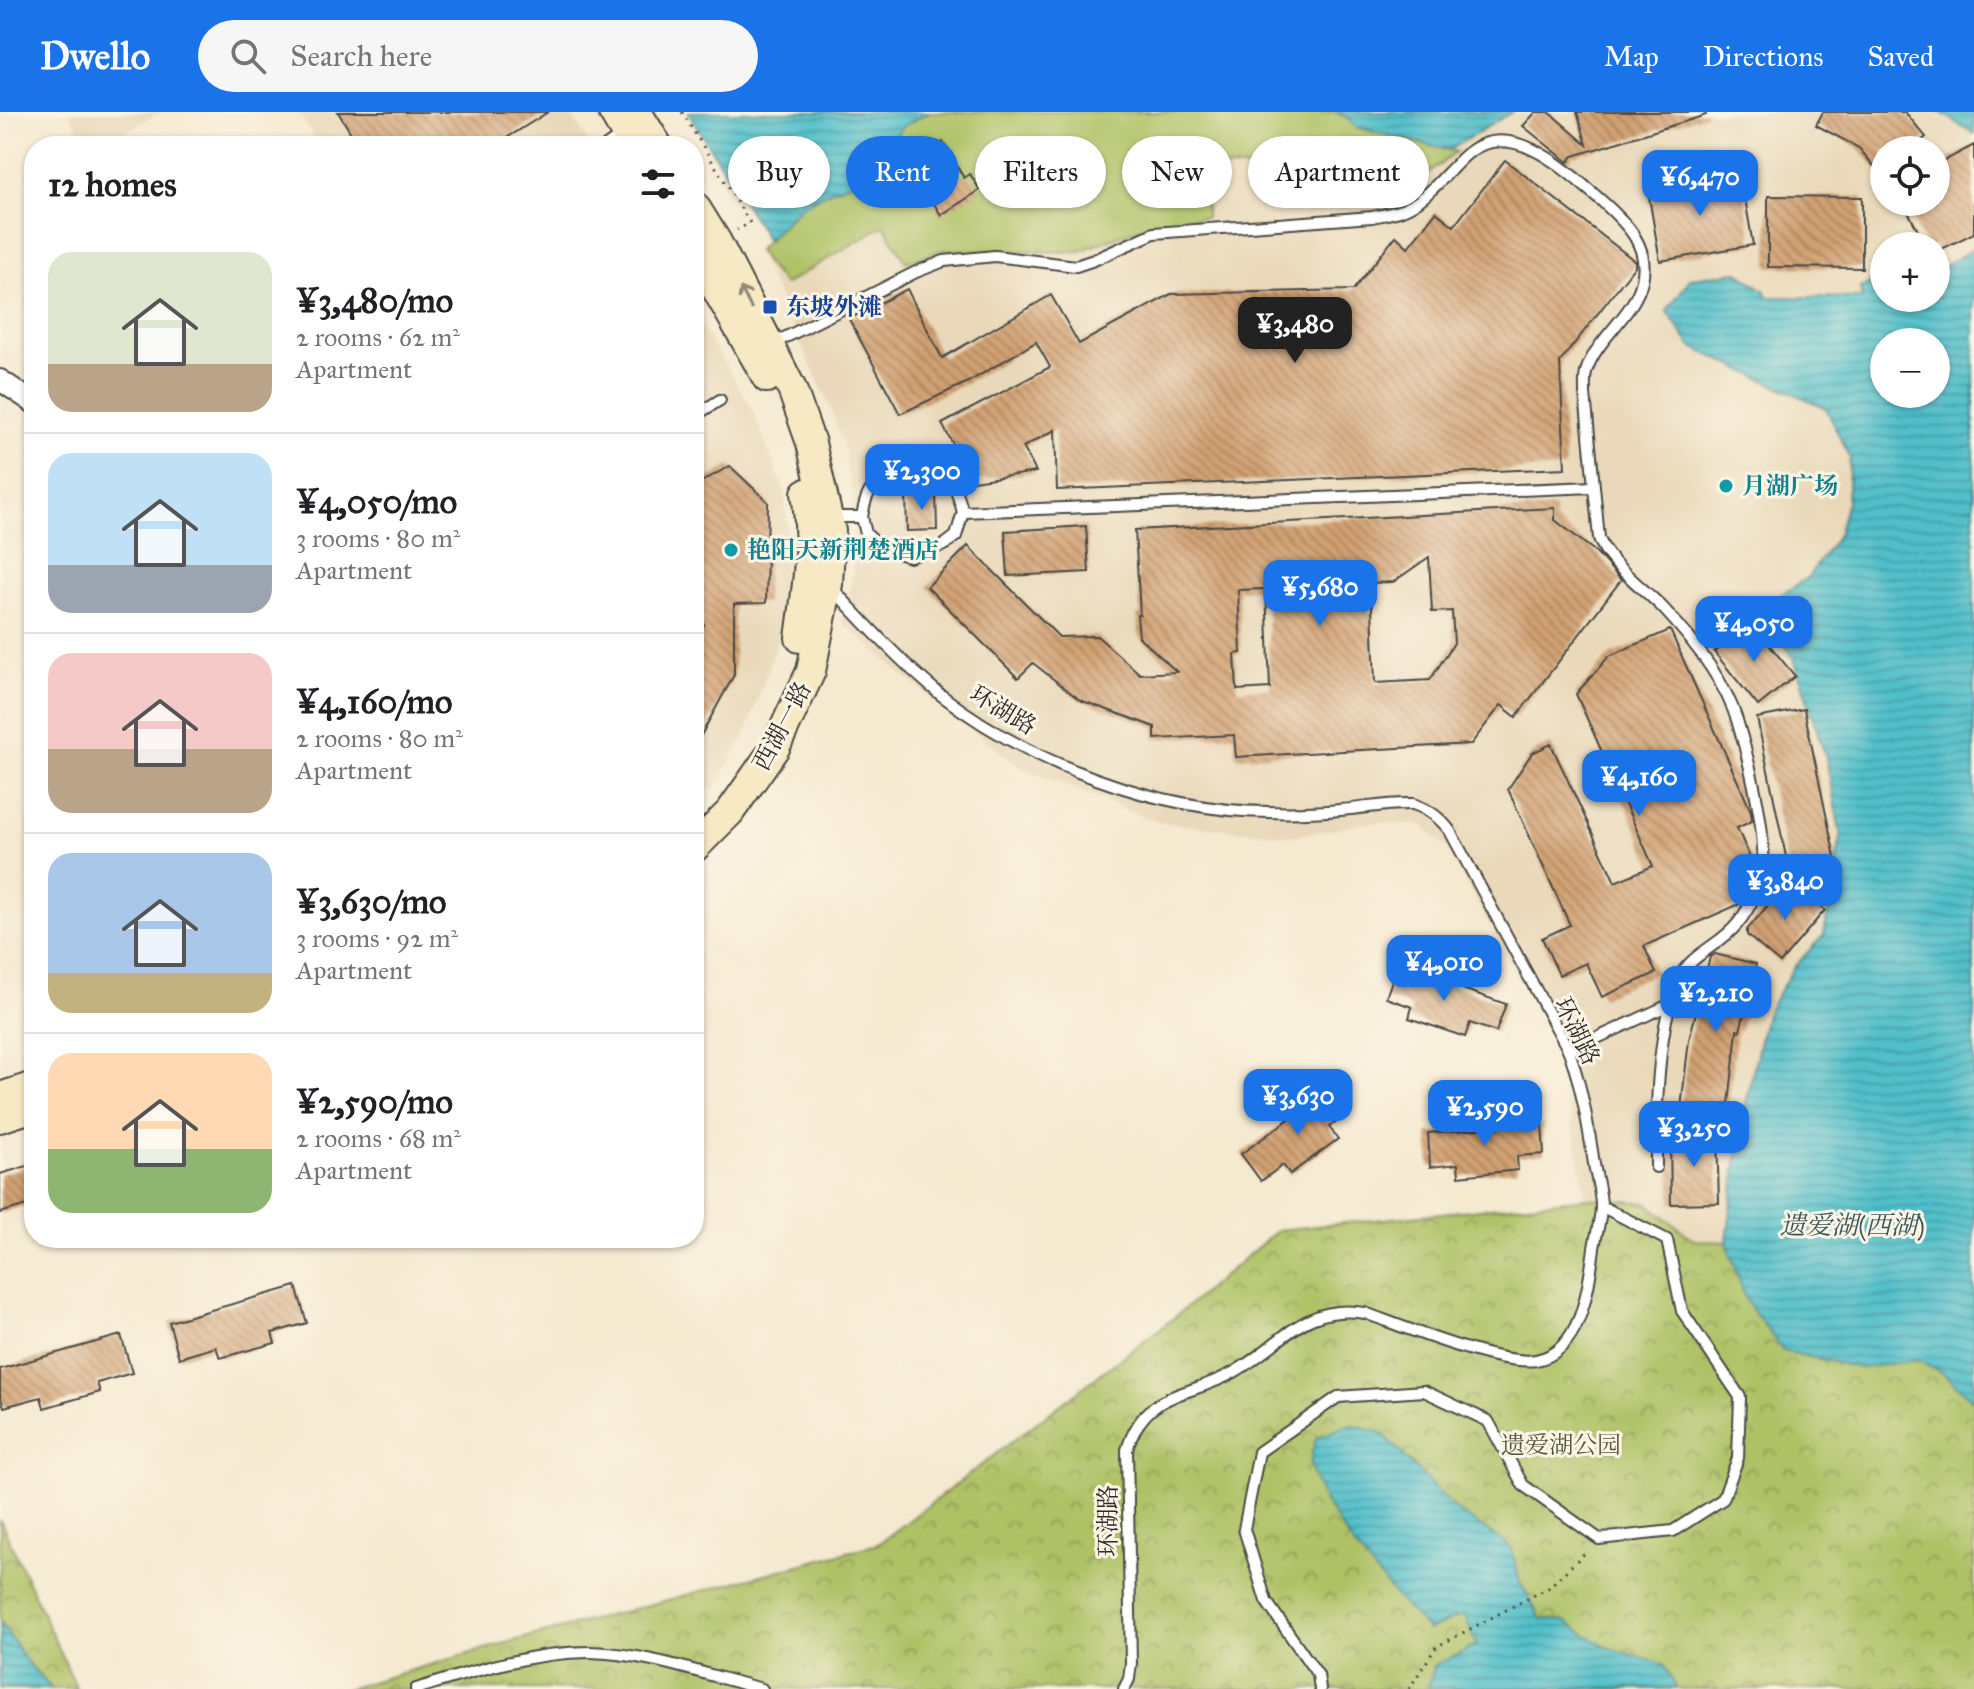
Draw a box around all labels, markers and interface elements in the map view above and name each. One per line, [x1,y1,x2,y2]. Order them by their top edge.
search box [198,20,758,92]
text: Dwello [40,33,150,79]
icon: search [226,34,270,78]
text: Search here [290,38,432,74]
text: Map [1604,39,1659,74]
text: Directions [1703,39,1824,74]
text: Saved [1868,39,1934,74]
chip: Buy [728,136,830,208]
chip: Rent [846,136,959,208]
chip: Filters [975,136,1106,208]
chip: New [1122,136,1232,208]
chip: Apartment [1248,136,1429,208]
map controls [1870,136,1950,408]
button: locate [1870,136,1950,216]
pin: ¥6,470 [1635,150,1765,218]
text: ¥6,470 [1660,160,1740,192]
icon: filters [636,162,680,206]
text: 12 homes [48,164,177,205]
button: + [1870,232,1950,312]
text: ¥3,480/mo [296,280,453,321]
icon: home [112,284,208,380]
one-way arrow [737,287,753,311]
place label: 东坡外滩 [786,292,882,322]
pin: ¥3,480 [1230,297,1360,365]
marker: 东坡外滩 [761,298,779,316]
text: ¥3,480 [1256,307,1334,339]
text: 2 rooms · 62 m² [296,321,460,353]
button: − [1870,328,1950,408]
text: Apartment [296,353,412,385]
pin: ¥2,300 [857,444,987,512]
text: ¥2,300 [883,454,961,486]
place label: 月湖广场 [1742,471,1838,501]
marker: 月湖广场 [1717,477,1735,495]
text: ¥4,050/mo [296,481,457,522]
icon: home [112,485,208,581]
text: 3 rooms · 80 m² [296,522,460,554]
place label: 艳阳天新荆楚酒店 [747,535,939,565]
marker: 艳阳天新荆楚酒店 [722,541,740,559]
text: Apartment [296,554,412,586]
pin: ¥5,680 [1255,560,1385,628]
text: ¥5,680 [1281,570,1359,602]
pin: ¥4,050 [1689,596,1819,664]
text: ¥4,050 [1713,606,1795,638]
street label: 西湖一路 [746,677,818,775]
street label: 环湖路 [964,679,1042,741]
text: ¥4,160/mo [296,681,452,722]
icon: home [112,685,208,781]
text: 2 rooms · 80 m² [296,722,463,754]
pin: ¥4,160 [1574,750,1704,818]
text: Apartment [296,754,412,786]
text: ¥4,160 [1600,760,1678,792]
pin: ¥3,840 [1720,854,1850,922]
text: ¥3,840 [1746,864,1824,896]
text: ¥3,630/mo [296,881,447,922]
icon: home [112,885,208,981]
text: 3 rooms · 92 m² [296,922,458,954]
pin: ¥4,010 [1379,935,1509,1003]
text: ¥4,010 [1404,945,1484,977]
text: Apartment [296,954,412,986]
pin: ¥2,210 [1651,966,1781,1034]
text: ¥2,210 [1678,976,1754,1008]
street label: 环湖路 [1548,992,1606,1070]
pin: ¥3,630 [1233,1069,1363,1137]
text: ¥3,630 [1261,1079,1335,1111]
pin: ¥2,590 [1420,1080,1550,1148]
text: ¥2,590/mo [296,1081,453,1122]
icon: home [112,1085,208,1181]
text: ¥2,590 [1446,1090,1524,1122]
pin: ¥3,250 [1629,1101,1759,1169]
text: ¥3,250 [1657,1111,1731,1143]
text: 2 rooms · 68 m² [296,1122,461,1154]
text: Apartment [296,1154,412,1186]
water label: 遗爱湖(西湖) [1780,1209,1924,1241]
park label: 遗爱湖公园 [1501,1430,1621,1460]
street label: 环湖路 [1093,1485,1123,1557]

